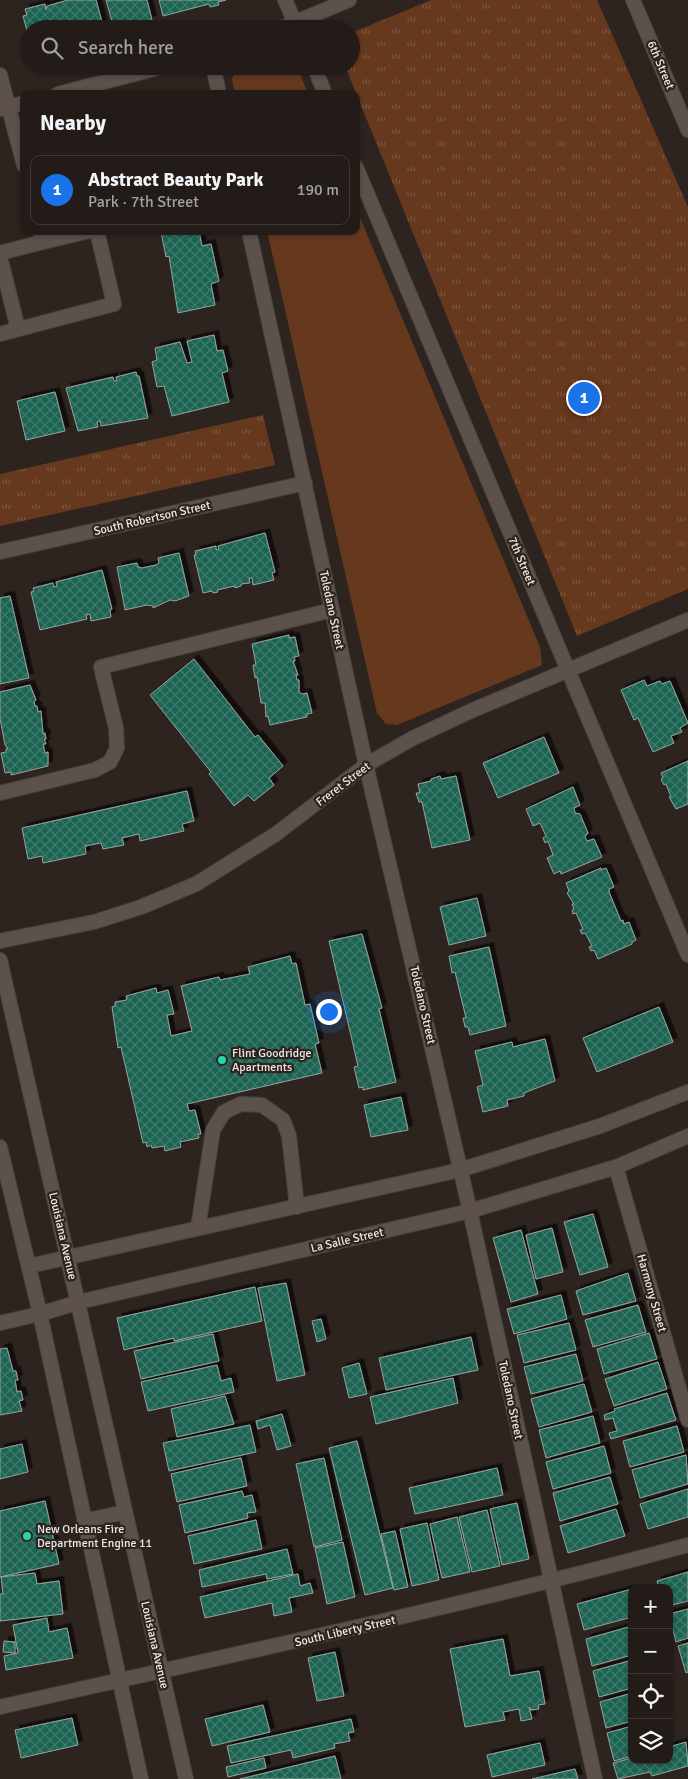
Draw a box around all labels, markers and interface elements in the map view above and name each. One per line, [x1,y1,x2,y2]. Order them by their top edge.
search box [20,20,360,75]
icon: search [38,34,66,62]
text: Search here [78,36,174,60]
street label: 6th Street [644,39,677,92]
text: Nearby [40,110,106,136]
text: Abstract Beauty Park [88,168,263,192]
text: 1 [53,180,61,200]
text: 190 m [297,180,339,200]
text: Park · 7th Street [88,192,199,212]
pin: 1 [568,379,600,417]
street label: South Robertson Street [92,498,212,539]
street label: 7th Street [505,535,538,588]
street label: Toledano Street [316,570,347,651]
street label: Freret Street [313,759,374,810]
street label: Toledano Street [406,965,439,1046]
your location [316,999,342,1025]
place label: Flint Goodridge Apartments [232,1046,312,1075]
marker: Flint Goodridge Apartments [216,1054,228,1066]
street label: Louisiana Avenue [45,1191,80,1281]
street label: La Salle Street [309,1225,385,1256]
street label: Harmony Street [633,1252,670,1334]
street label: Toledano Street [495,1360,526,1441]
place label: New Orleans Fire Department Engine 11 [37,1522,152,1551]
marker: New Orleans Fire Department Engine 11 [21,1530,33,1542]
map controls [628,1584,673,1764]
button: + [628,1584,673,1629]
street label: Louisiana Avenue [137,1600,172,1690]
street label: South Liberty Street [293,1613,397,1650]
button: − [628,1629,673,1674]
button: locate [628,1674,673,1719]
button: layers [628,1719,673,1764]

